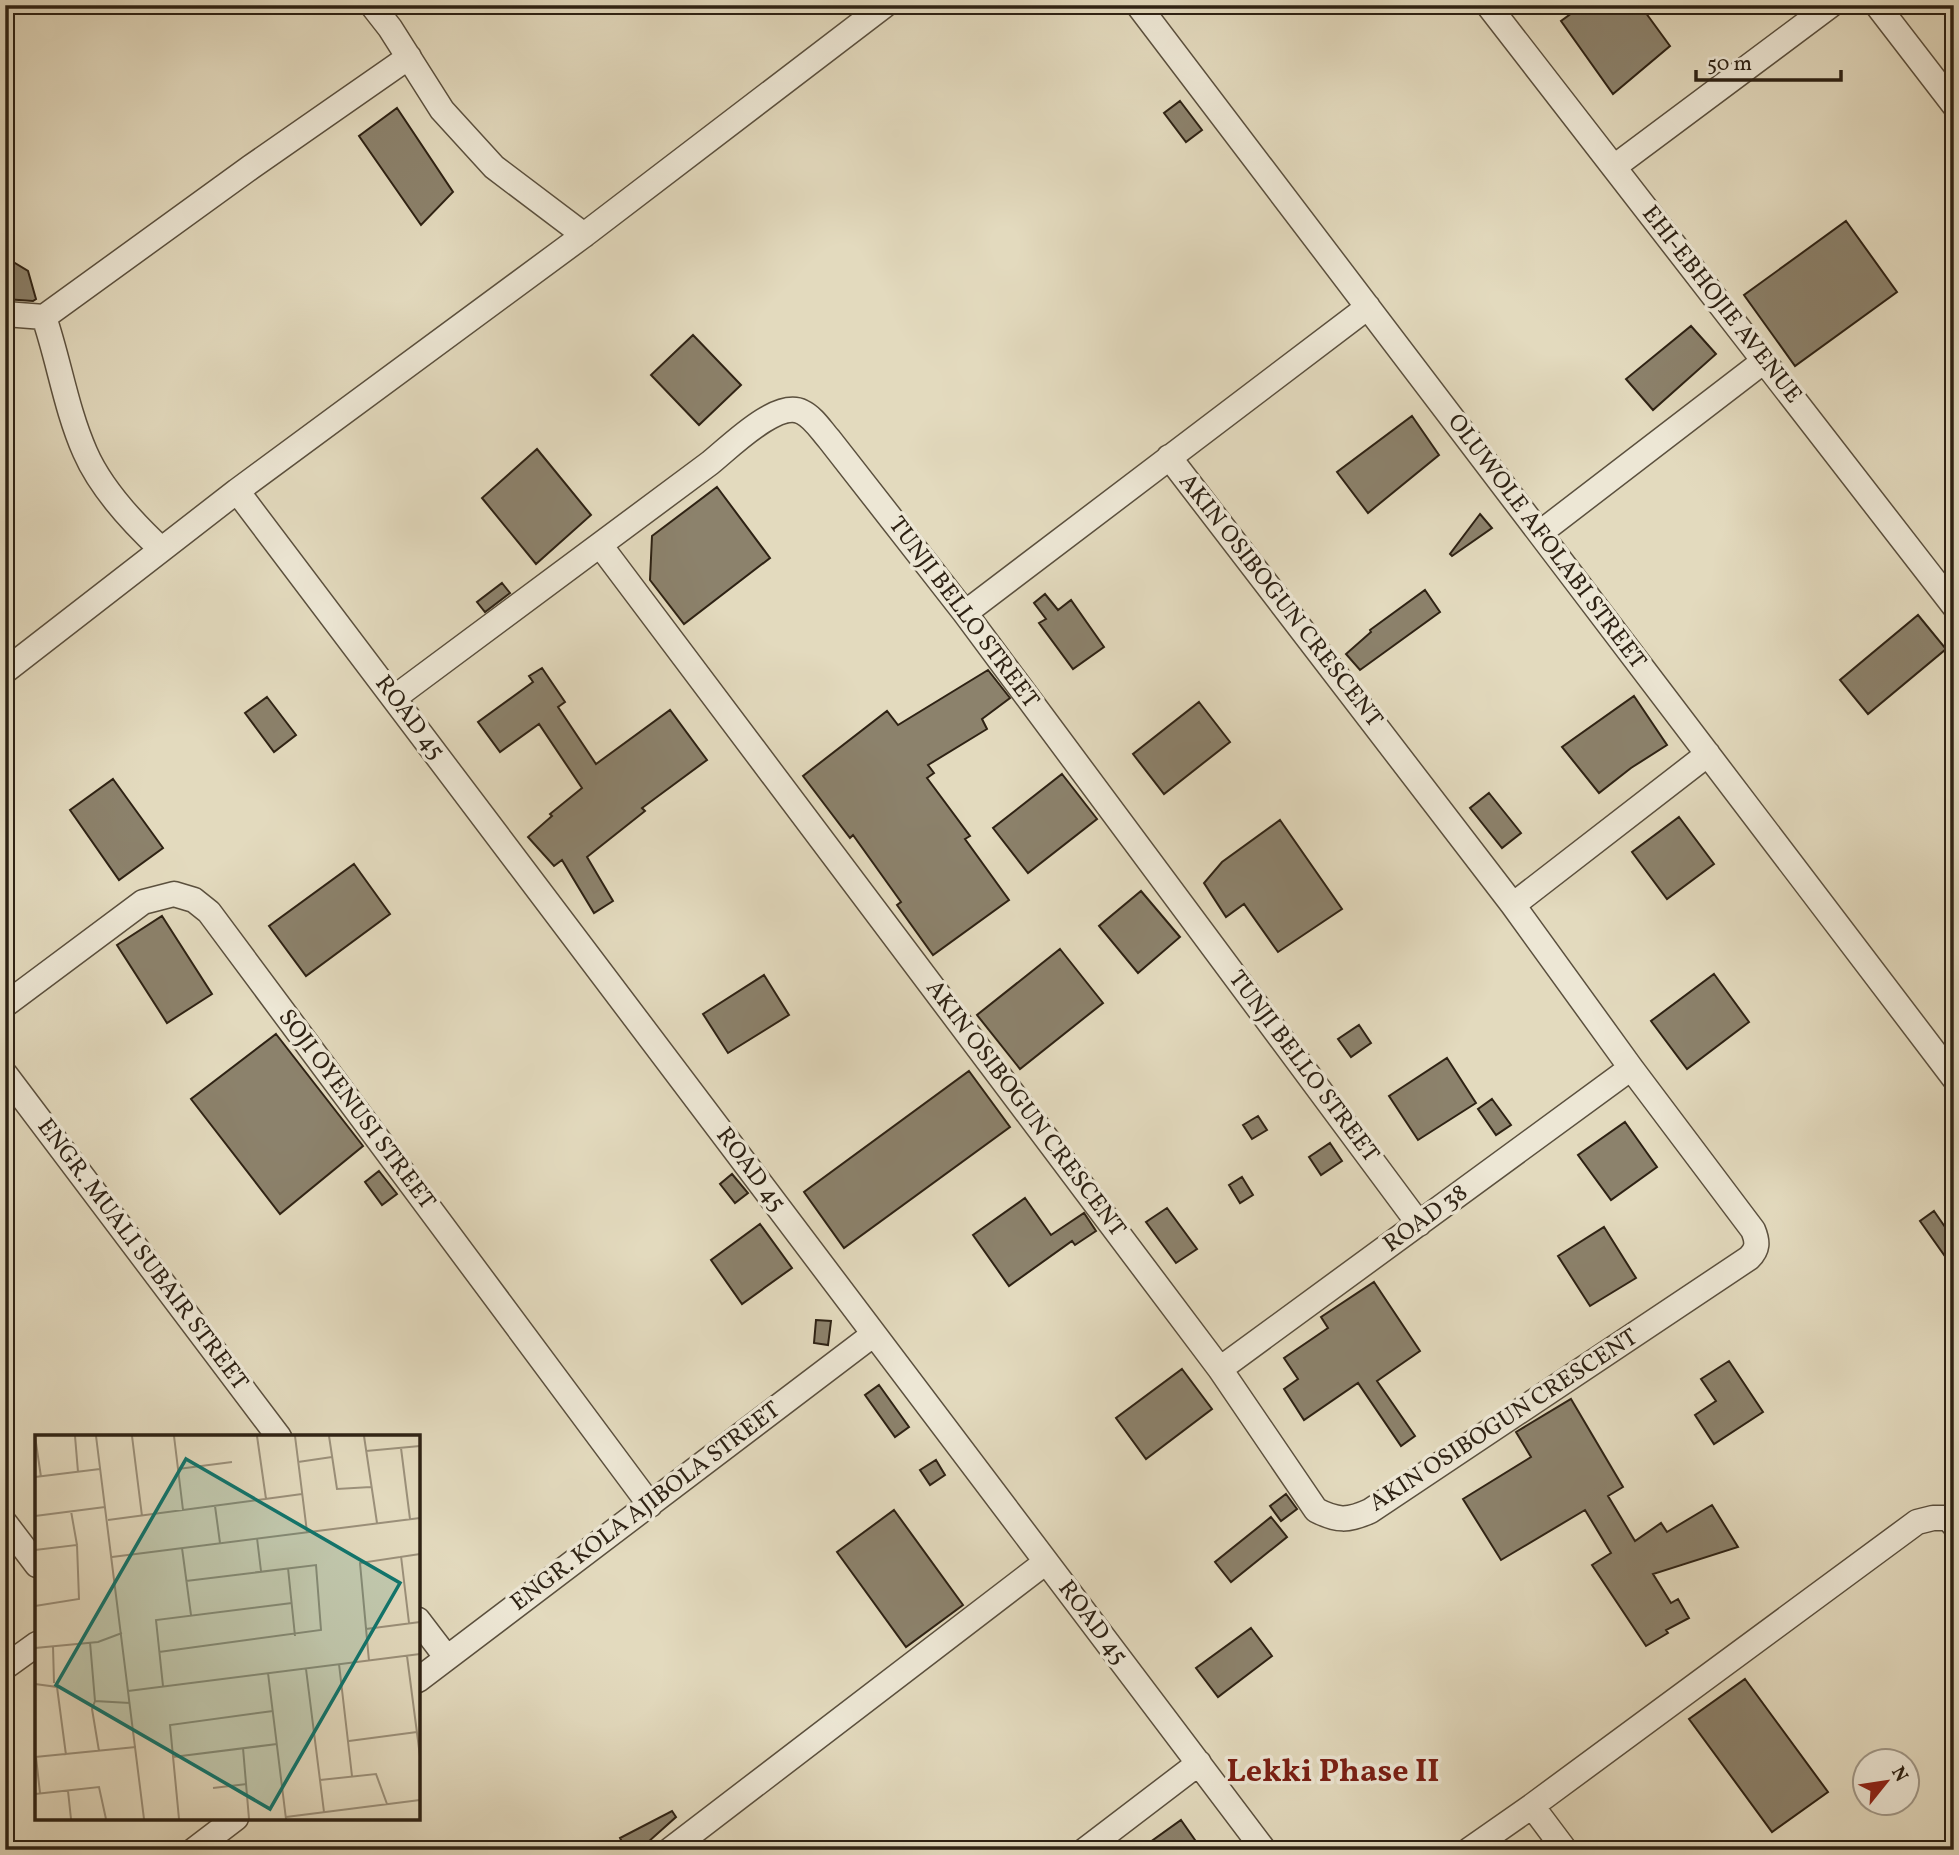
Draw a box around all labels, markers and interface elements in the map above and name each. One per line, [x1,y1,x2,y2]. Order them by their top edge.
scale bar [1696,38,1842,82]
text: 50 m [1707,50,1752,79]
street label: EHI-EBHOJIE AVENUE [1633,199,1809,411]
street label: OLUWOLE AFOLABI STREET [1439,407,1653,677]
street label: AKIN OSIBOGUN CRESCENT [1170,467,1390,735]
street label: TUNJI BELLO STREET [879,510,1047,716]
street label: ROAD 45 [366,669,452,767]
street label: TUNJI BELLO STREET [1219,964,1387,1170]
street label: AKIN OSIBOGUN CRESCENT [917,973,1133,1245]
street label: SOJI OYENUSI STREET [269,1003,443,1217]
street label: ENGR. MUALI SUBAIR STREET [28,1112,256,1398]
street label: ROAD 45 [707,1121,793,1219]
street label: ROAD 38 [1377,1177,1475,1261]
street label: AKIN OSIBOGUN CRESCENT [1363,1321,1645,1521]
street label: ENGR. KOLA AJIBOLA STREET [504,1394,788,1620]
inset map [35,1435,420,1820]
street label: ROAD 45 [1049,1574,1135,1672]
north arrow [1850,1746,1920,1816]
district label: Lekki Phase II [1227,1751,1439,1795]
text: N [1884,1762,1914,1787]

